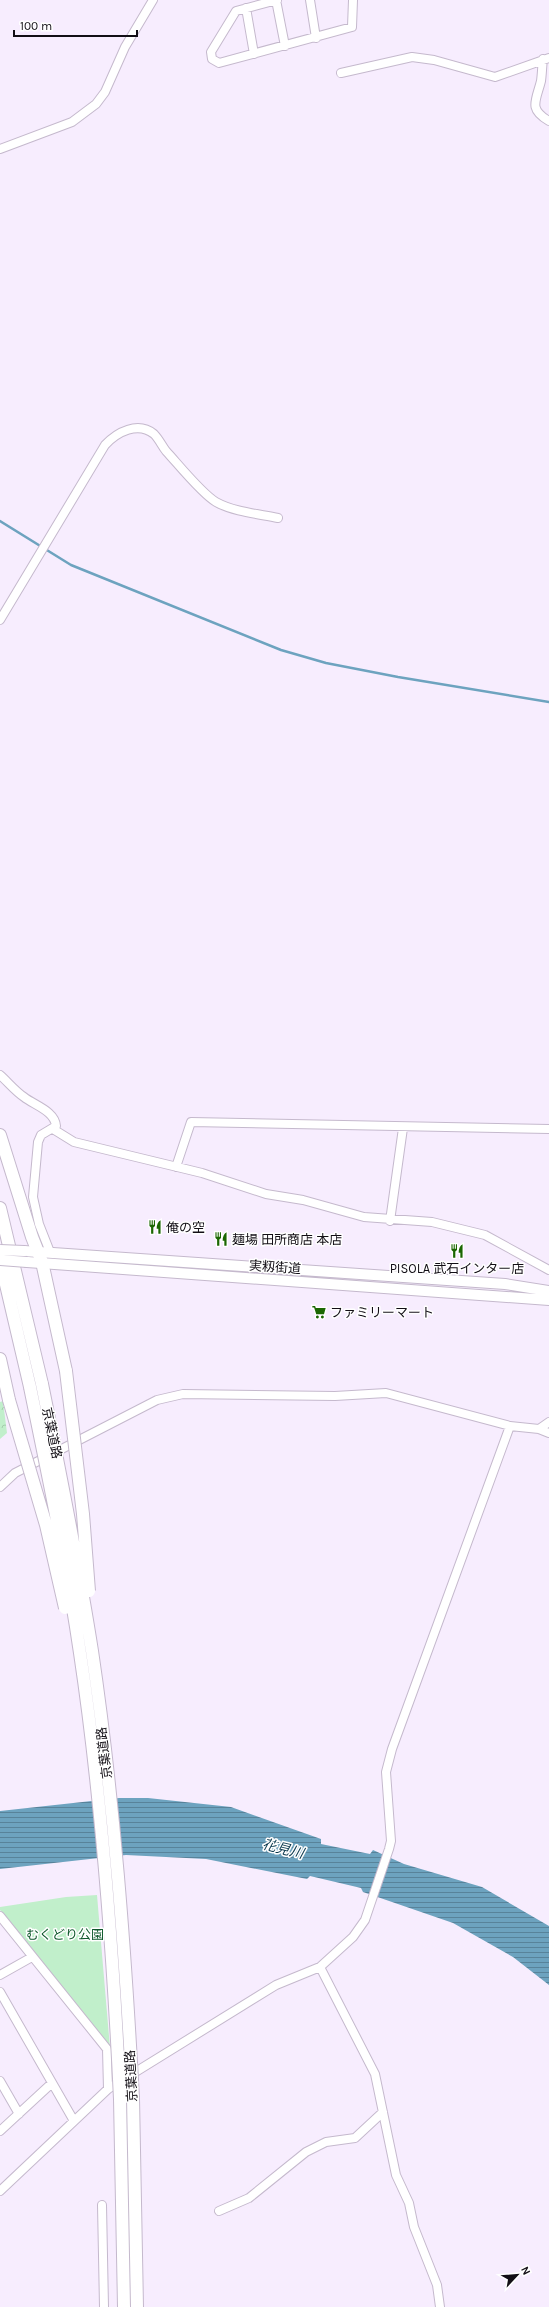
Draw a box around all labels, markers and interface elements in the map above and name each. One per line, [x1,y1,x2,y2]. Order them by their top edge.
scale bar [14,12,137,38]
text: 100 m [20,19,52,33]
restaurant icon: 俺の空 [147,1219,163,1235]
place label: 俺の空 [166,1220,205,1235]
restaurant icon: 麺場 田所商店 本店 [213,1231,229,1247]
place label: 麺場 田所商店 本店 [232,1232,342,1247]
restaurant icon: PISOLA 武石インター店 [449,1243,465,1259]
street label: 実籾街道 [249,1258,301,1276]
place label: PISOLA 武石インター店 [390,1261,524,1276]
supermarket icon: ファミリーマート [311,1304,327,1320]
place label: ファミリーマート [330,1305,434,1320]
street label: 京葉道路 [39,1406,65,1460]
street label: 京葉道路 [93,1726,115,1780]
water label: 花見川 [261,1836,307,1863]
park label: むくどり公園 [26,1927,104,1942]
street label: 京葉道路 [122,2050,140,2102]
north arrow [497,2255,537,2295]
text: N [518,2264,533,2277]

